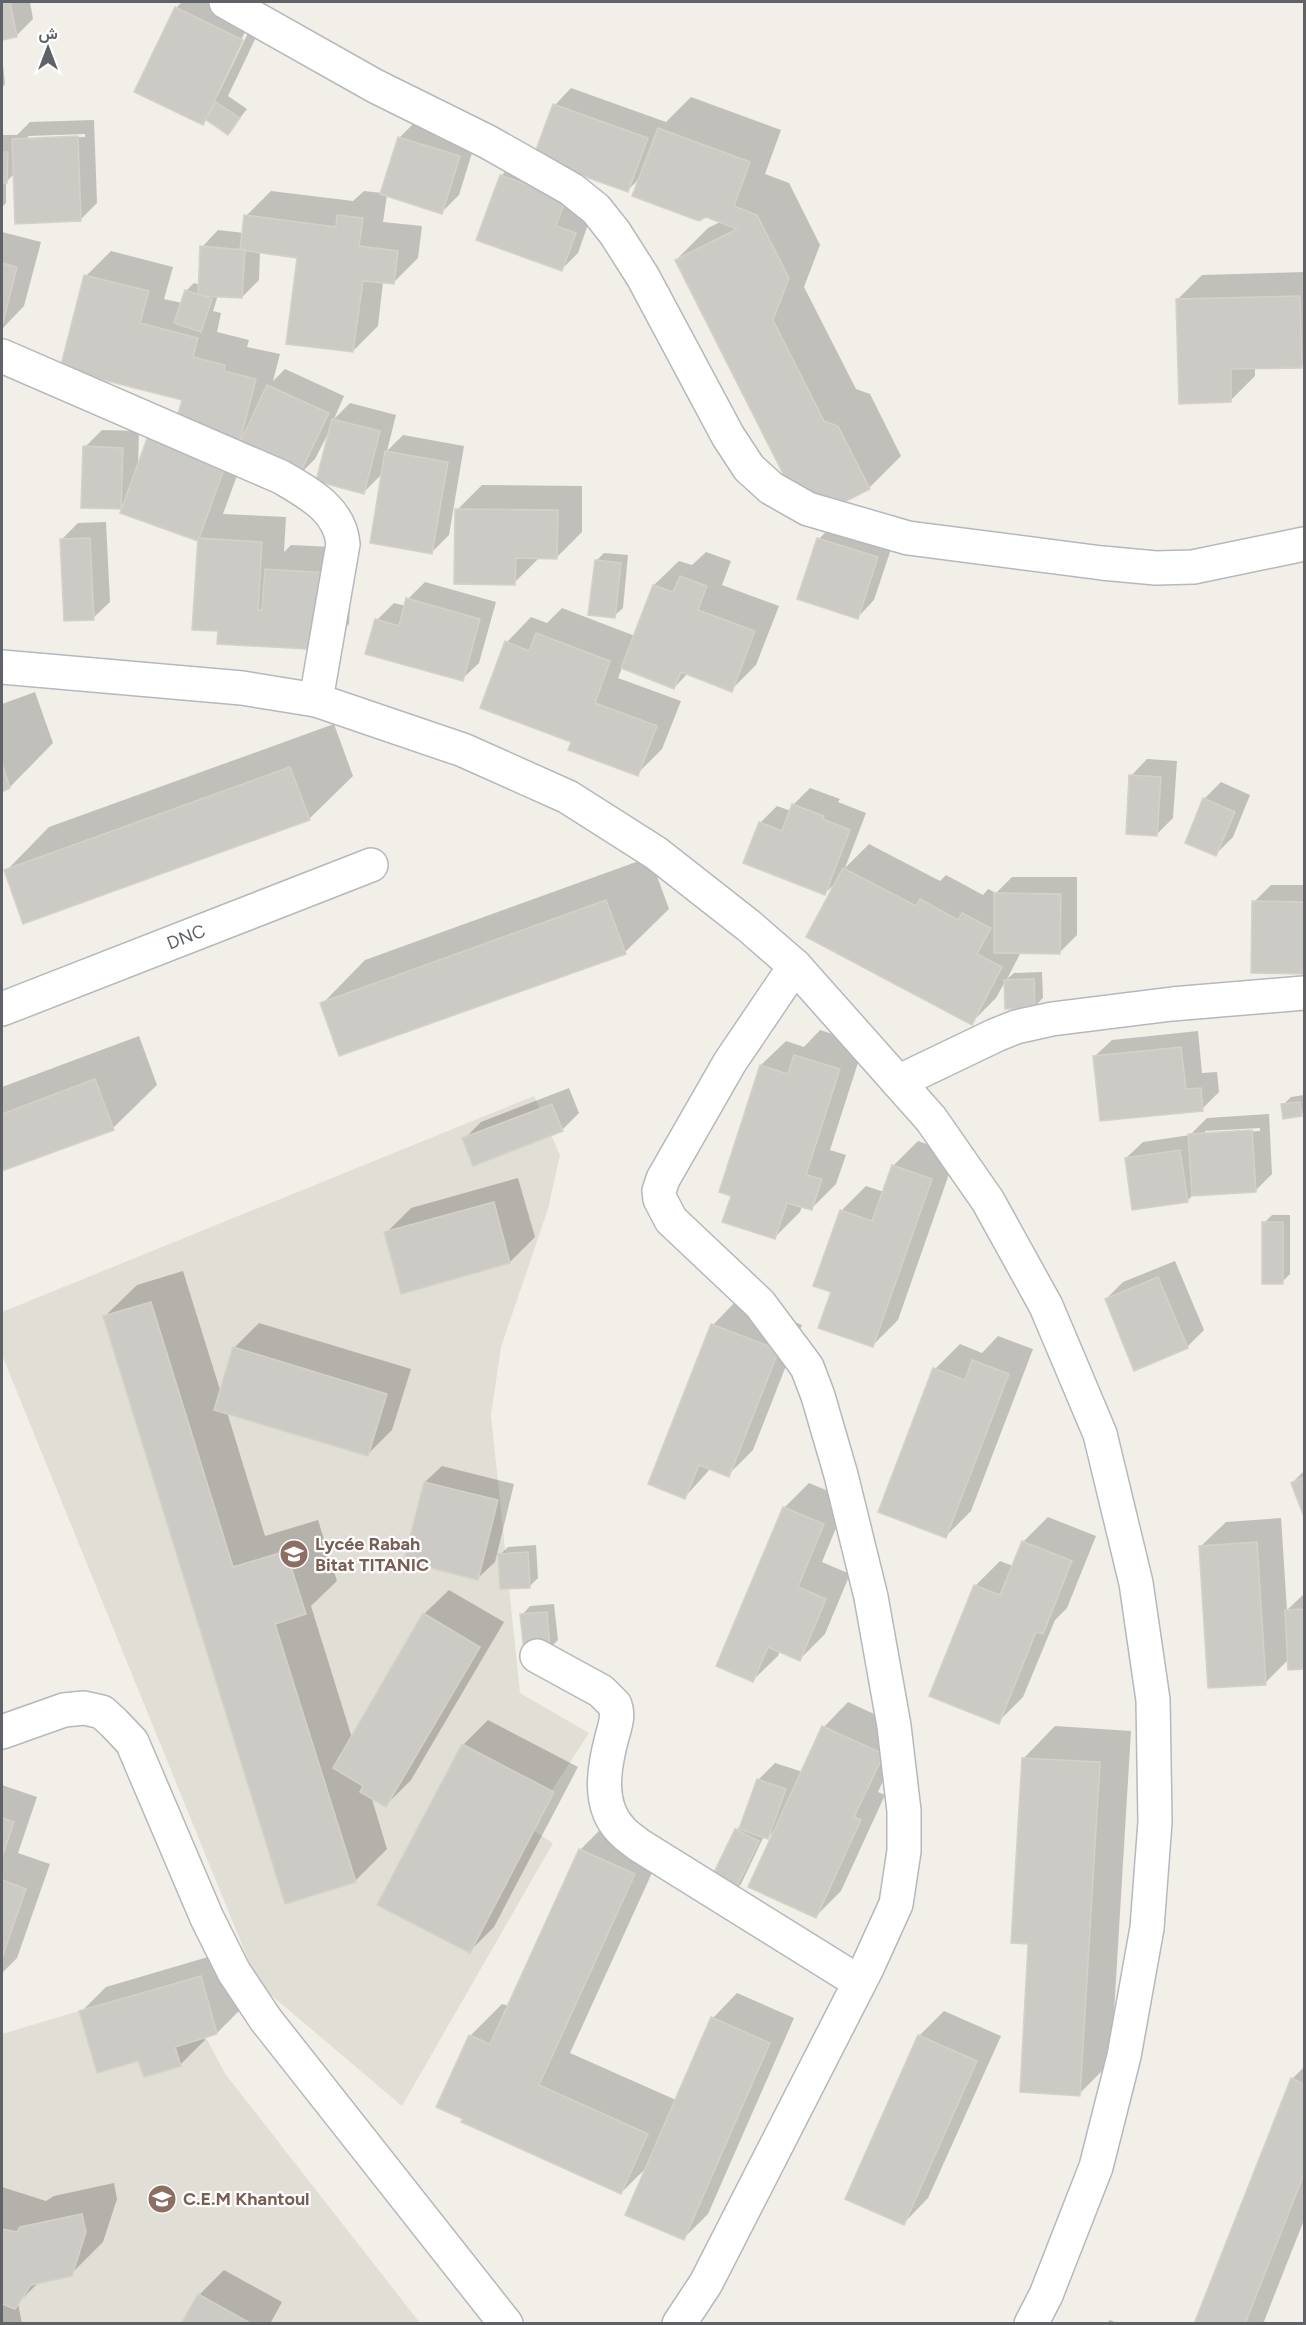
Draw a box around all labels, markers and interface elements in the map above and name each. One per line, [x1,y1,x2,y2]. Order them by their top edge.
north arrow [18,18,78,78]
text: ش [38,24,58,43]
street label: DNC [164,920,208,954]
place label: Lycée Rabah Bitat TITANIC [315,1533,429,1576]
school or university icon: Lycée Rabah Bitat TITANIC [278,1538,310,1570]
school or university icon: C.E.M Khantoul [146,2183,178,2215]
place label: C.E.M Khantoul [183,2188,310,2210]

